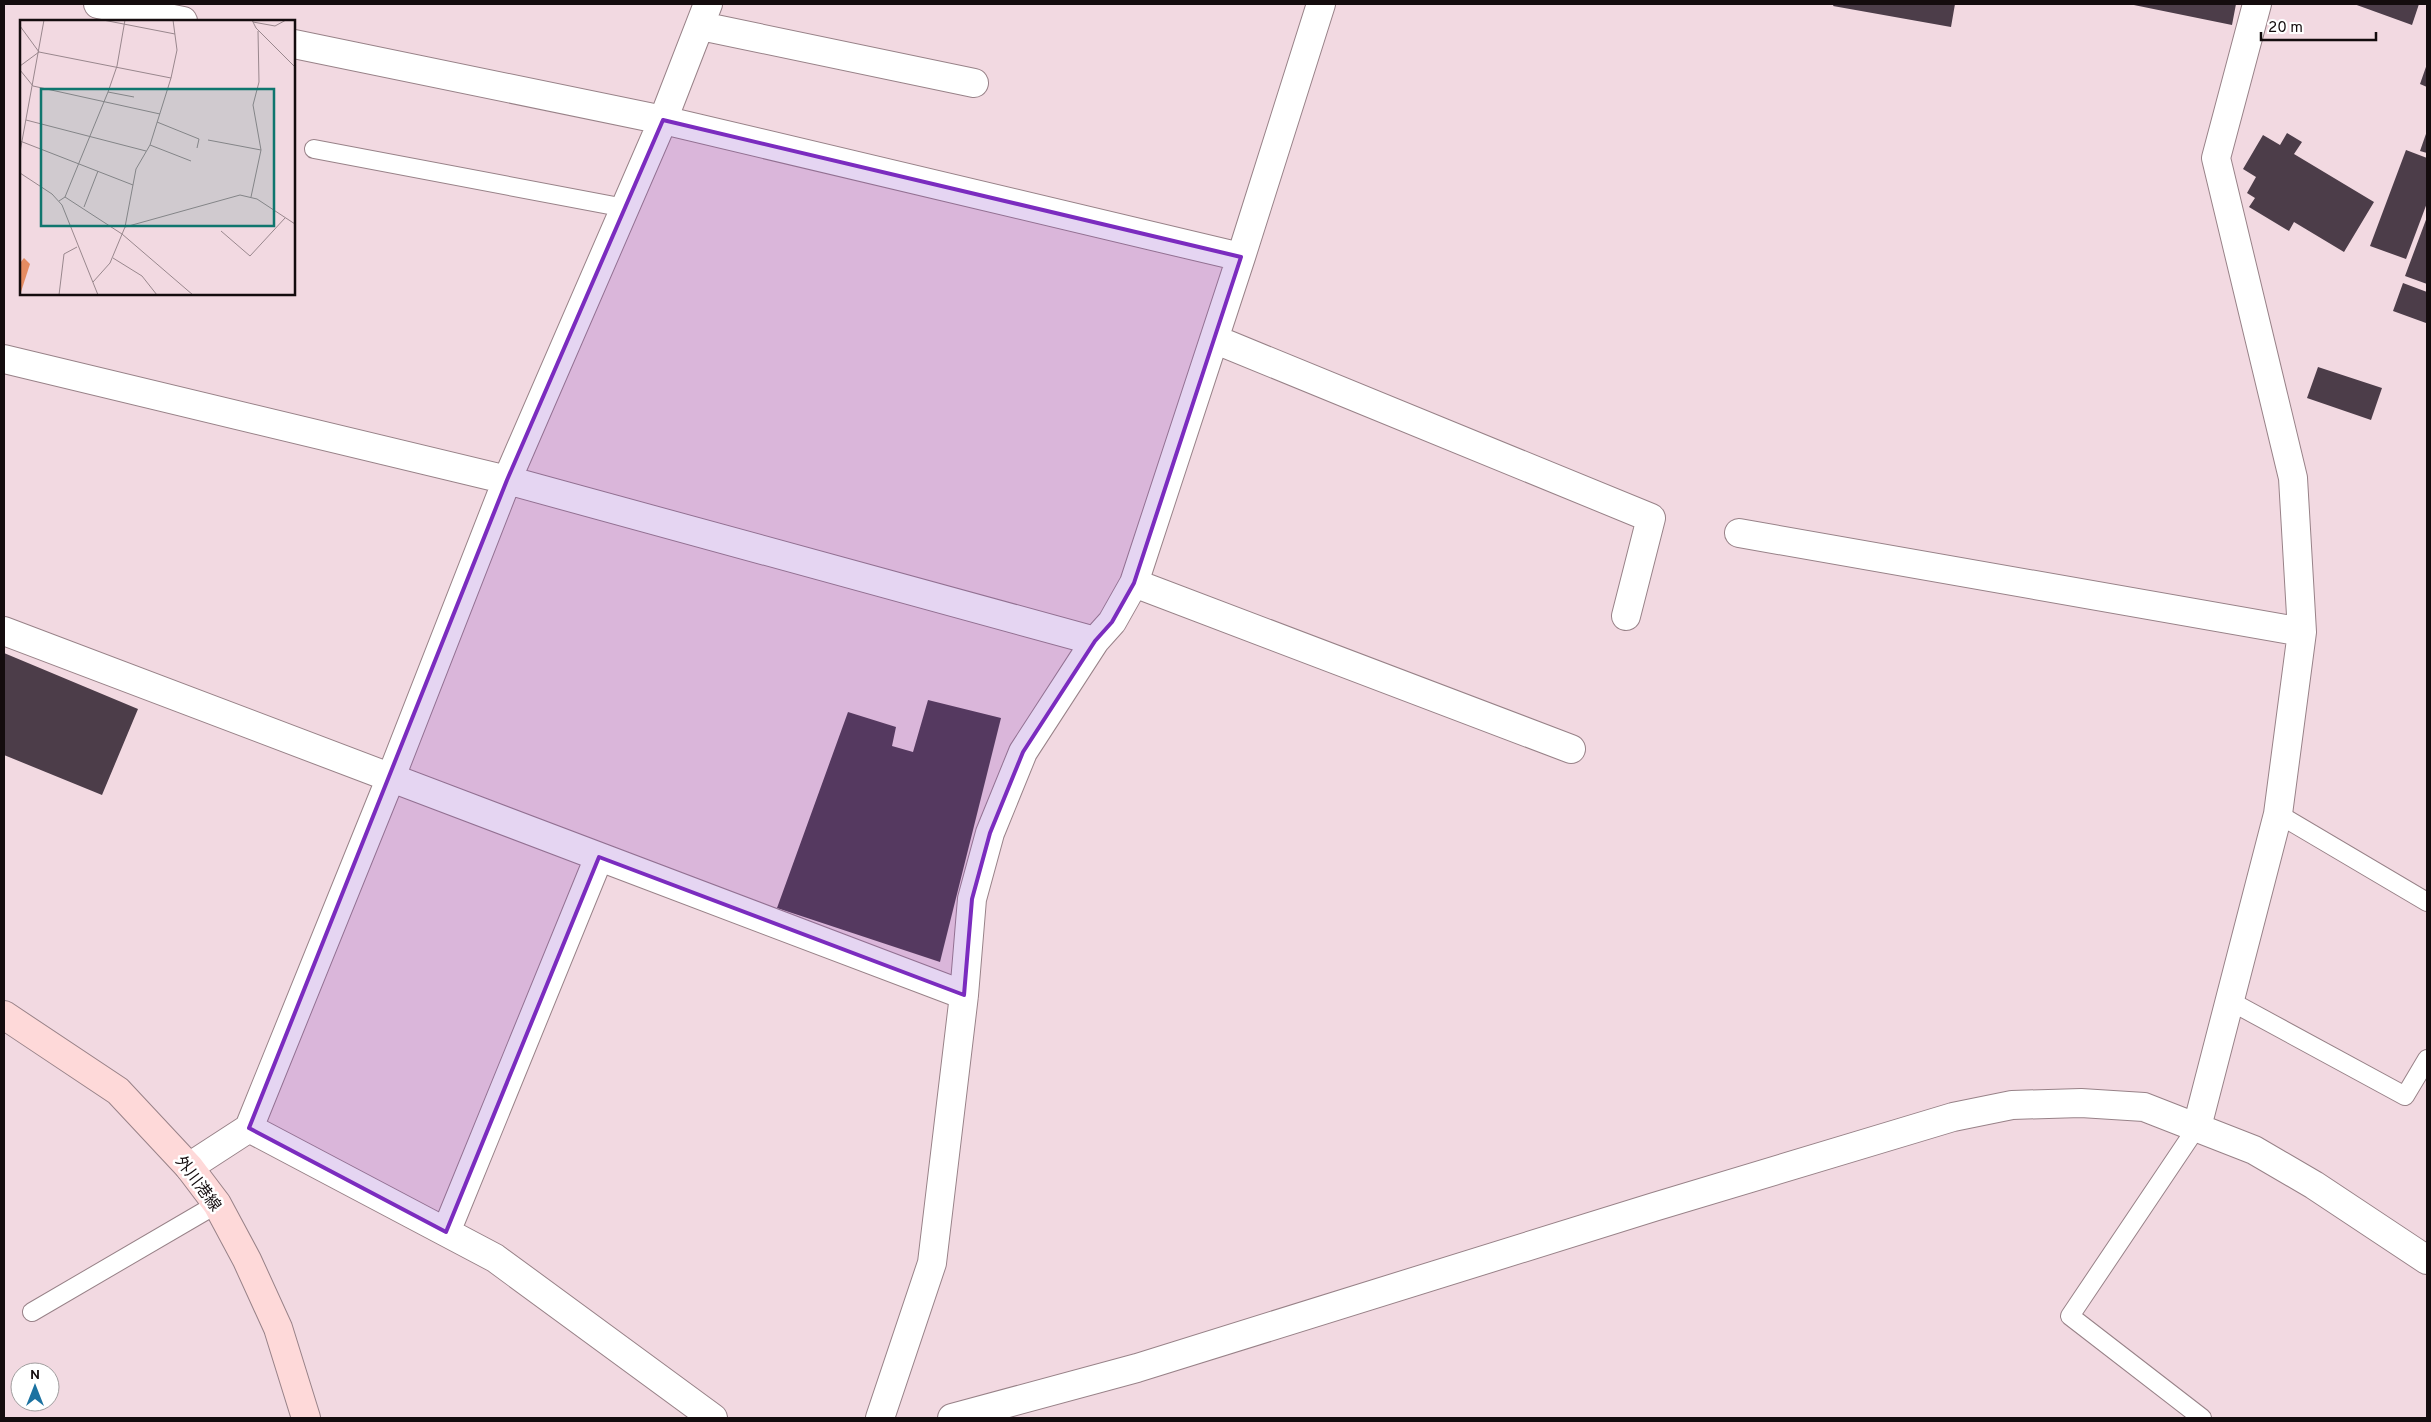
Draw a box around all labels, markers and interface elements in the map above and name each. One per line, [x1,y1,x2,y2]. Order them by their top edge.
scale bar [2261,10,2376,42]
text: 20 m [2268,19,2303,38]
inset map [20,20,295,295]
street label: 外川港線 [170,1153,225,1216]
north arrow [10,1362,60,1412]
text: N [30,1367,40,1384]

